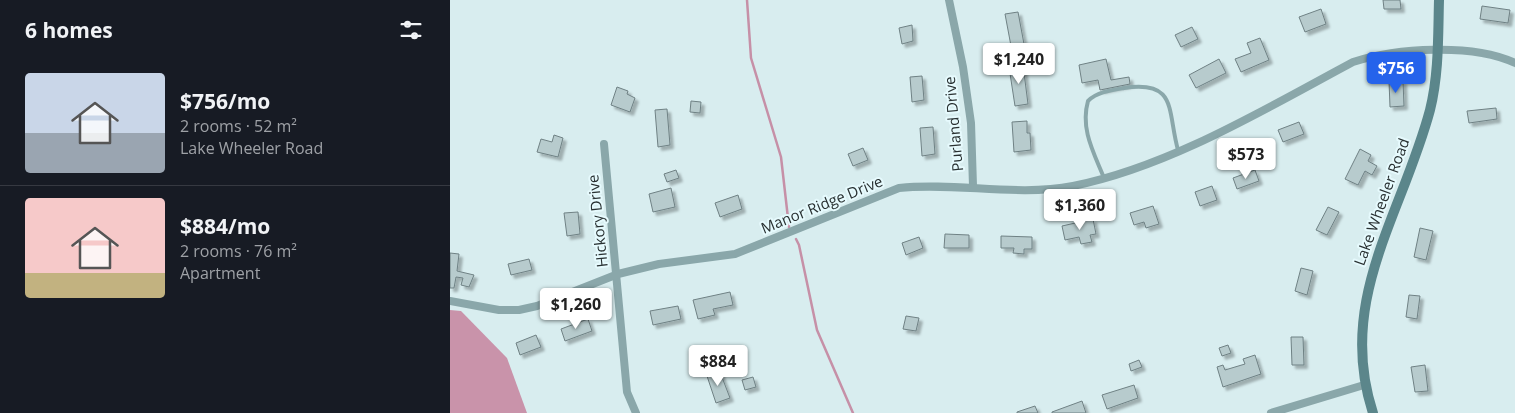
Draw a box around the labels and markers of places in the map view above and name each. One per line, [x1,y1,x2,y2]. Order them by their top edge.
pin: $1,240 [978,42,1060,85]
pin: $756 [1366,52,1426,94]
pin: $573 [1216,138,1276,180]
pin: $1,360 [1039,188,1121,231]
pin: $1,260 [535,288,617,330]
pin: $884 [688,344,748,387]

